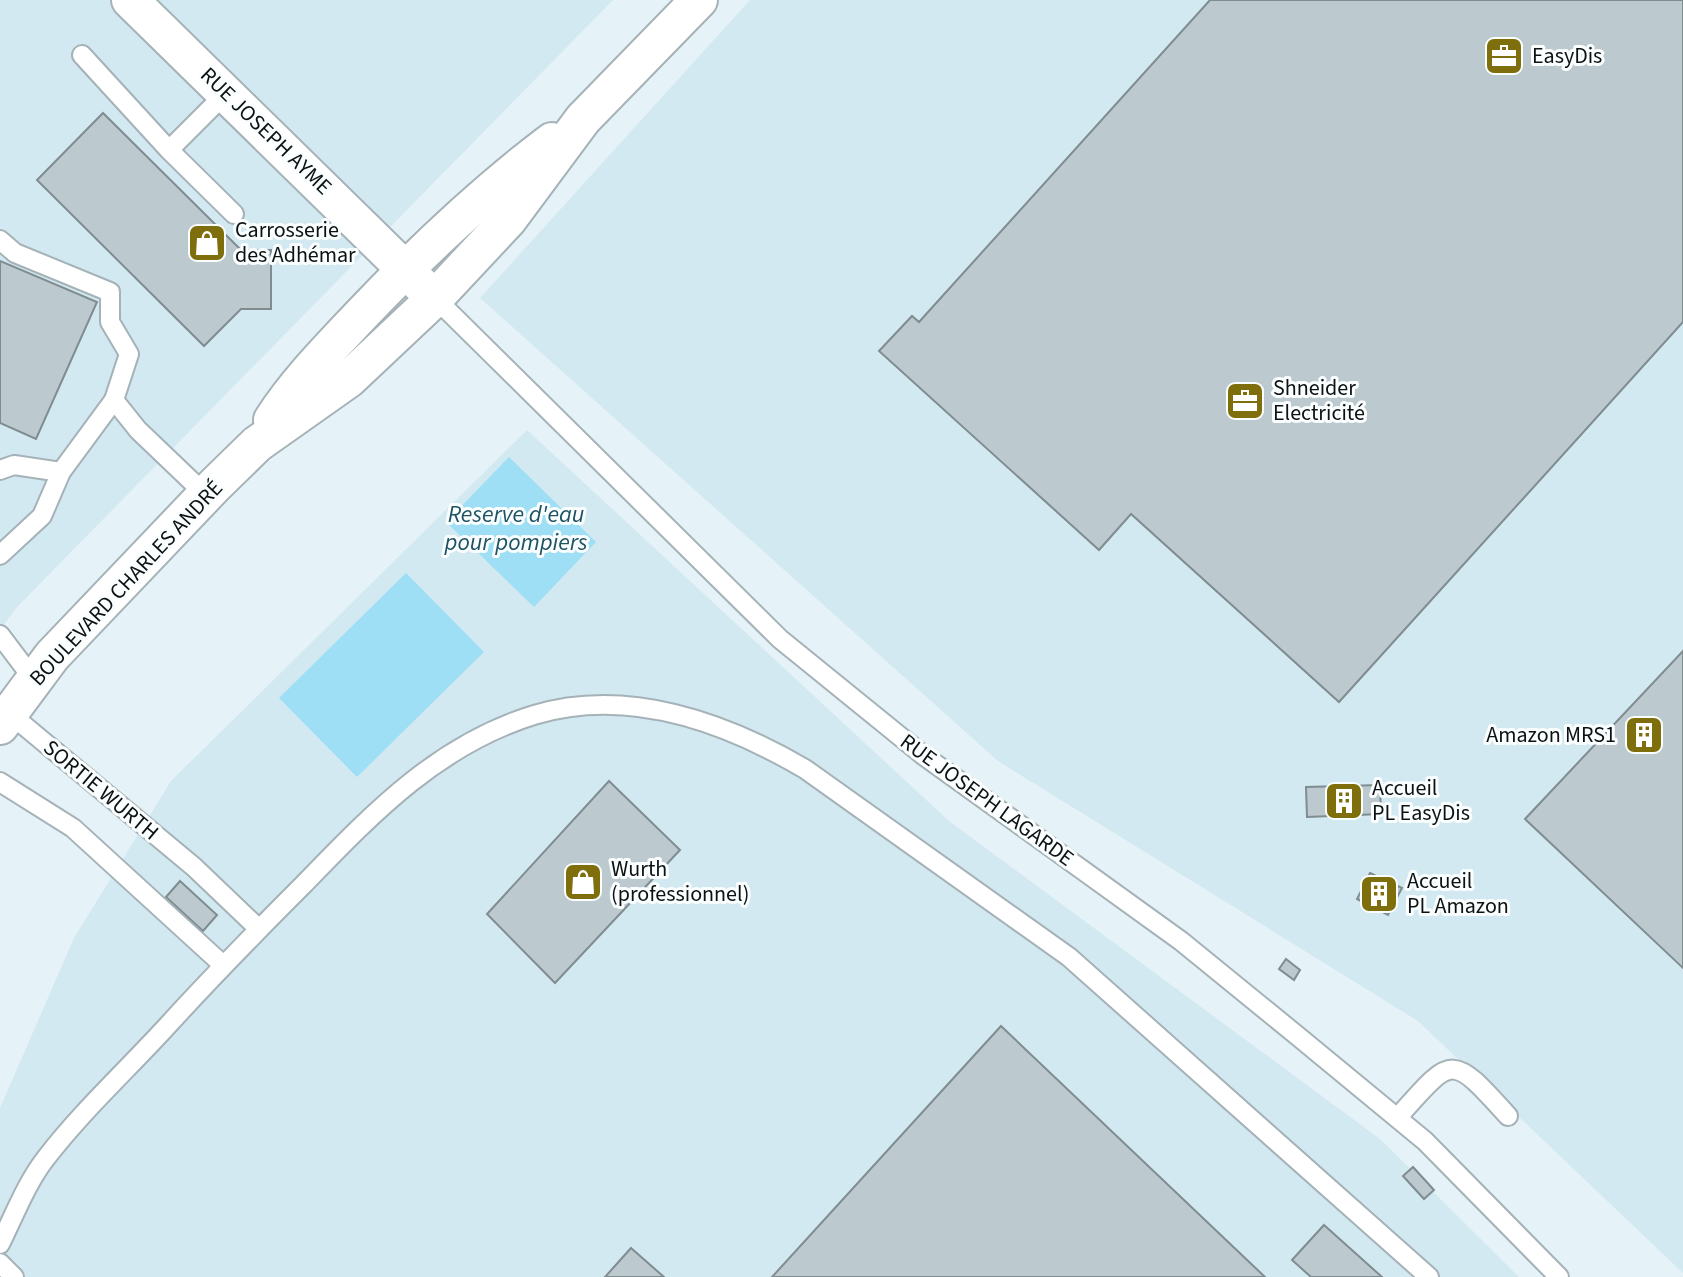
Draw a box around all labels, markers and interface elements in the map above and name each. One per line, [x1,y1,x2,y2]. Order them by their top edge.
office icon: EasyDis [1483,35,1525,77]
place label: EasyDis [1532,40,1602,72]
street label: RUE JOSEPH AYME [193,60,339,202]
place label: Carrosserie des Adhémar [235,214,356,271]
shop icon: Carrosserie des Adhémar [186,222,228,264]
place label: Shneider Electricité [1273,372,1365,429]
office icon: Shneider Electricité [1224,380,1266,422]
street label: BOULEVARD CHARLES ANDRÉ [22,473,230,693]
water label: Reserve d'eau pour pompiers [444,497,588,560]
building icon: Amazon MRS1 [1623,714,1665,756]
place label: Amazon MRS1 [1486,719,1616,751]
street label: RUE JOSEPH LAGARDE [893,726,1081,874]
street label: SORTIE WURTH [36,732,166,848]
place label: Accueil PL EasyDis [1372,772,1470,829]
building icon: Accueil PL EasyDis [1323,780,1365,822]
place label: Wurth (professionnel) [611,853,749,910]
shop icon: Wurth (professionnel) [562,861,604,903]
place label: Accueil PL Amazon [1407,865,1509,922]
building icon: Accueil PL Amazon [1358,873,1400,915]

